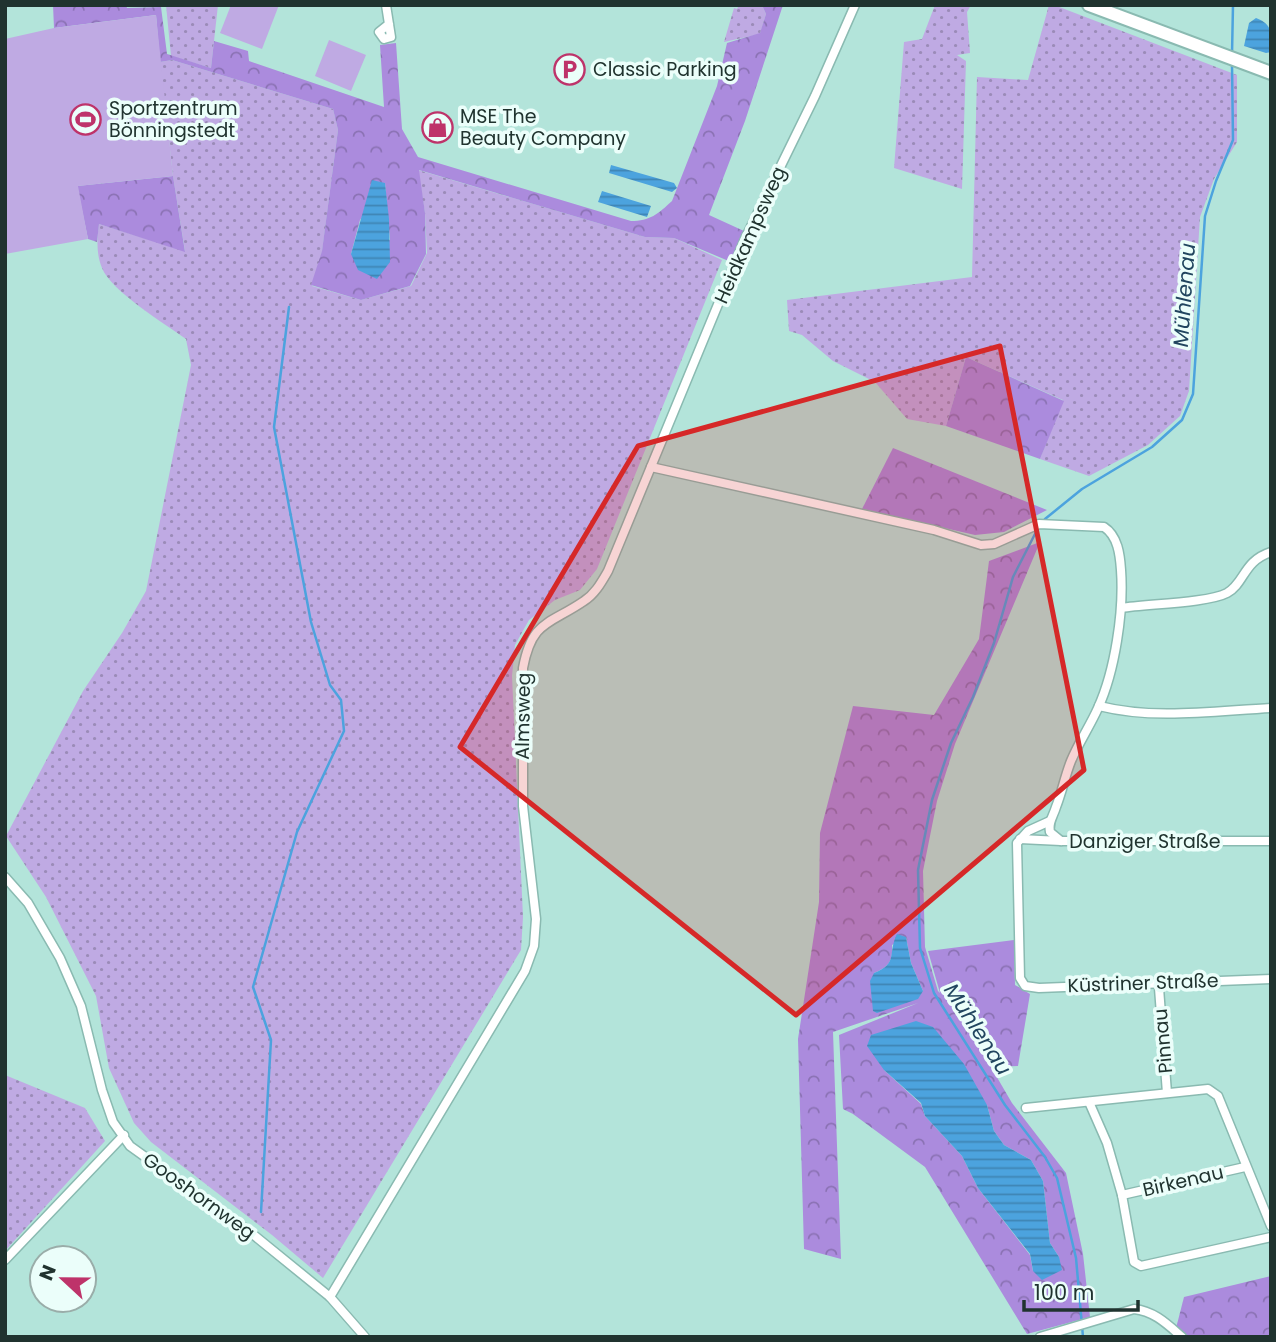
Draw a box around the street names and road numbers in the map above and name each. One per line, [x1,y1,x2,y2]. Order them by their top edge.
street label: Heidkampsweg [708,162,792,308]
street label: Almsweg [509,672,537,760]
street label: Danziger Straße [1069,828,1221,855]
street label: Küstriner Straße [1067,967,1219,999]
street label: Pinnau [1147,1007,1179,1075]
street label: Gooshornweg [137,1146,261,1246]
street label: Birkenau [1140,1159,1226,1203]

